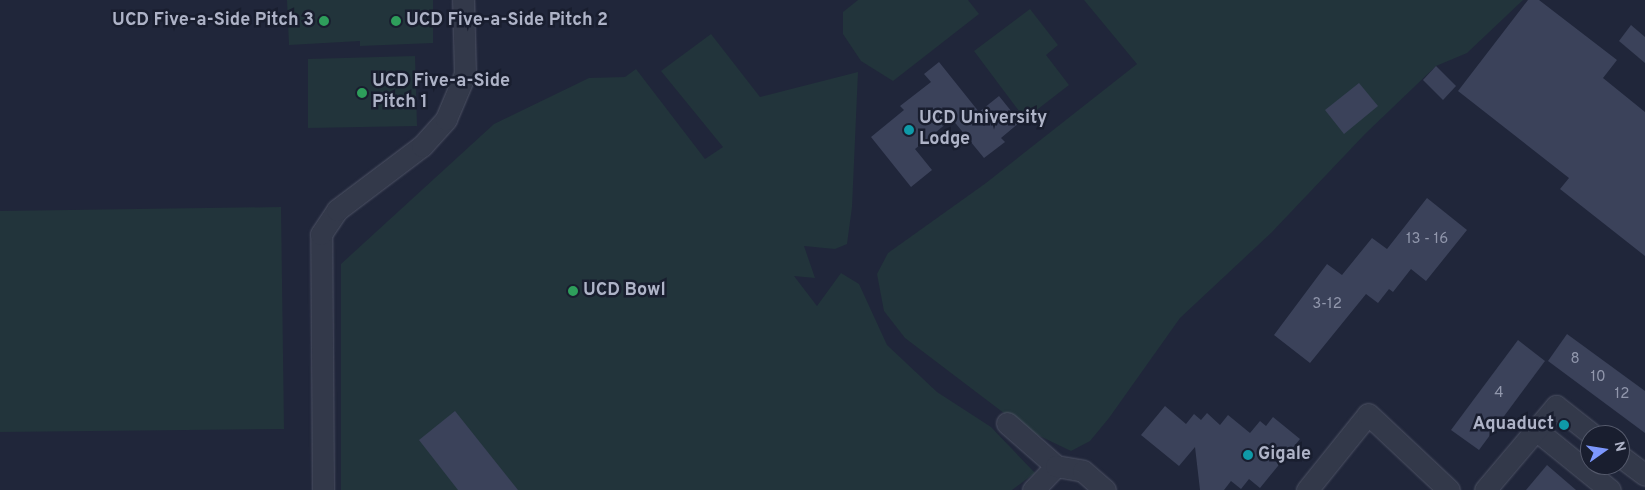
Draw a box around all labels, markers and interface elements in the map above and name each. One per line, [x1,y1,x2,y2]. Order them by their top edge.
place label: UCD Five-a-Side Pitch 3 [112,10,314,32]
place label: UCD Five-a-Side Pitch 2 [406,10,608,32]
marker: UCD Five-a-Side Pitch 3 [318,15,330,27]
marker: UCD Five-a-Side Pitch 2 [390,15,402,27]
place label: UCD Five-a-Side Pitch 1 [372,72,510,115]
marker: UCD Five-a-Side Pitch 1 [356,87,368,99]
place label: UCD University Lodge [919,109,1047,152]
marker: UCD University Lodge [903,124,915,136]
house number: 13 - 16 [1406,231,1448,249]
place label: UCD Bowl [583,280,666,302]
marker: UCD Bowl [567,285,579,297]
house number: 3-12 [1312,296,1342,314]
house number: 8 [1570,351,1580,369]
house number: 10 [1590,369,1606,387]
house number: 4 [1494,385,1504,403]
house number: 12 [1615,386,1629,404]
place label: Aquaduct [1473,414,1554,436]
marker: Aquaduct [1558,419,1570,431]
north arrow [1580,425,1630,475]
text: N [1610,440,1629,454]
place label: Gigale [1258,444,1311,466]
marker: Gigale [1242,449,1254,461]

